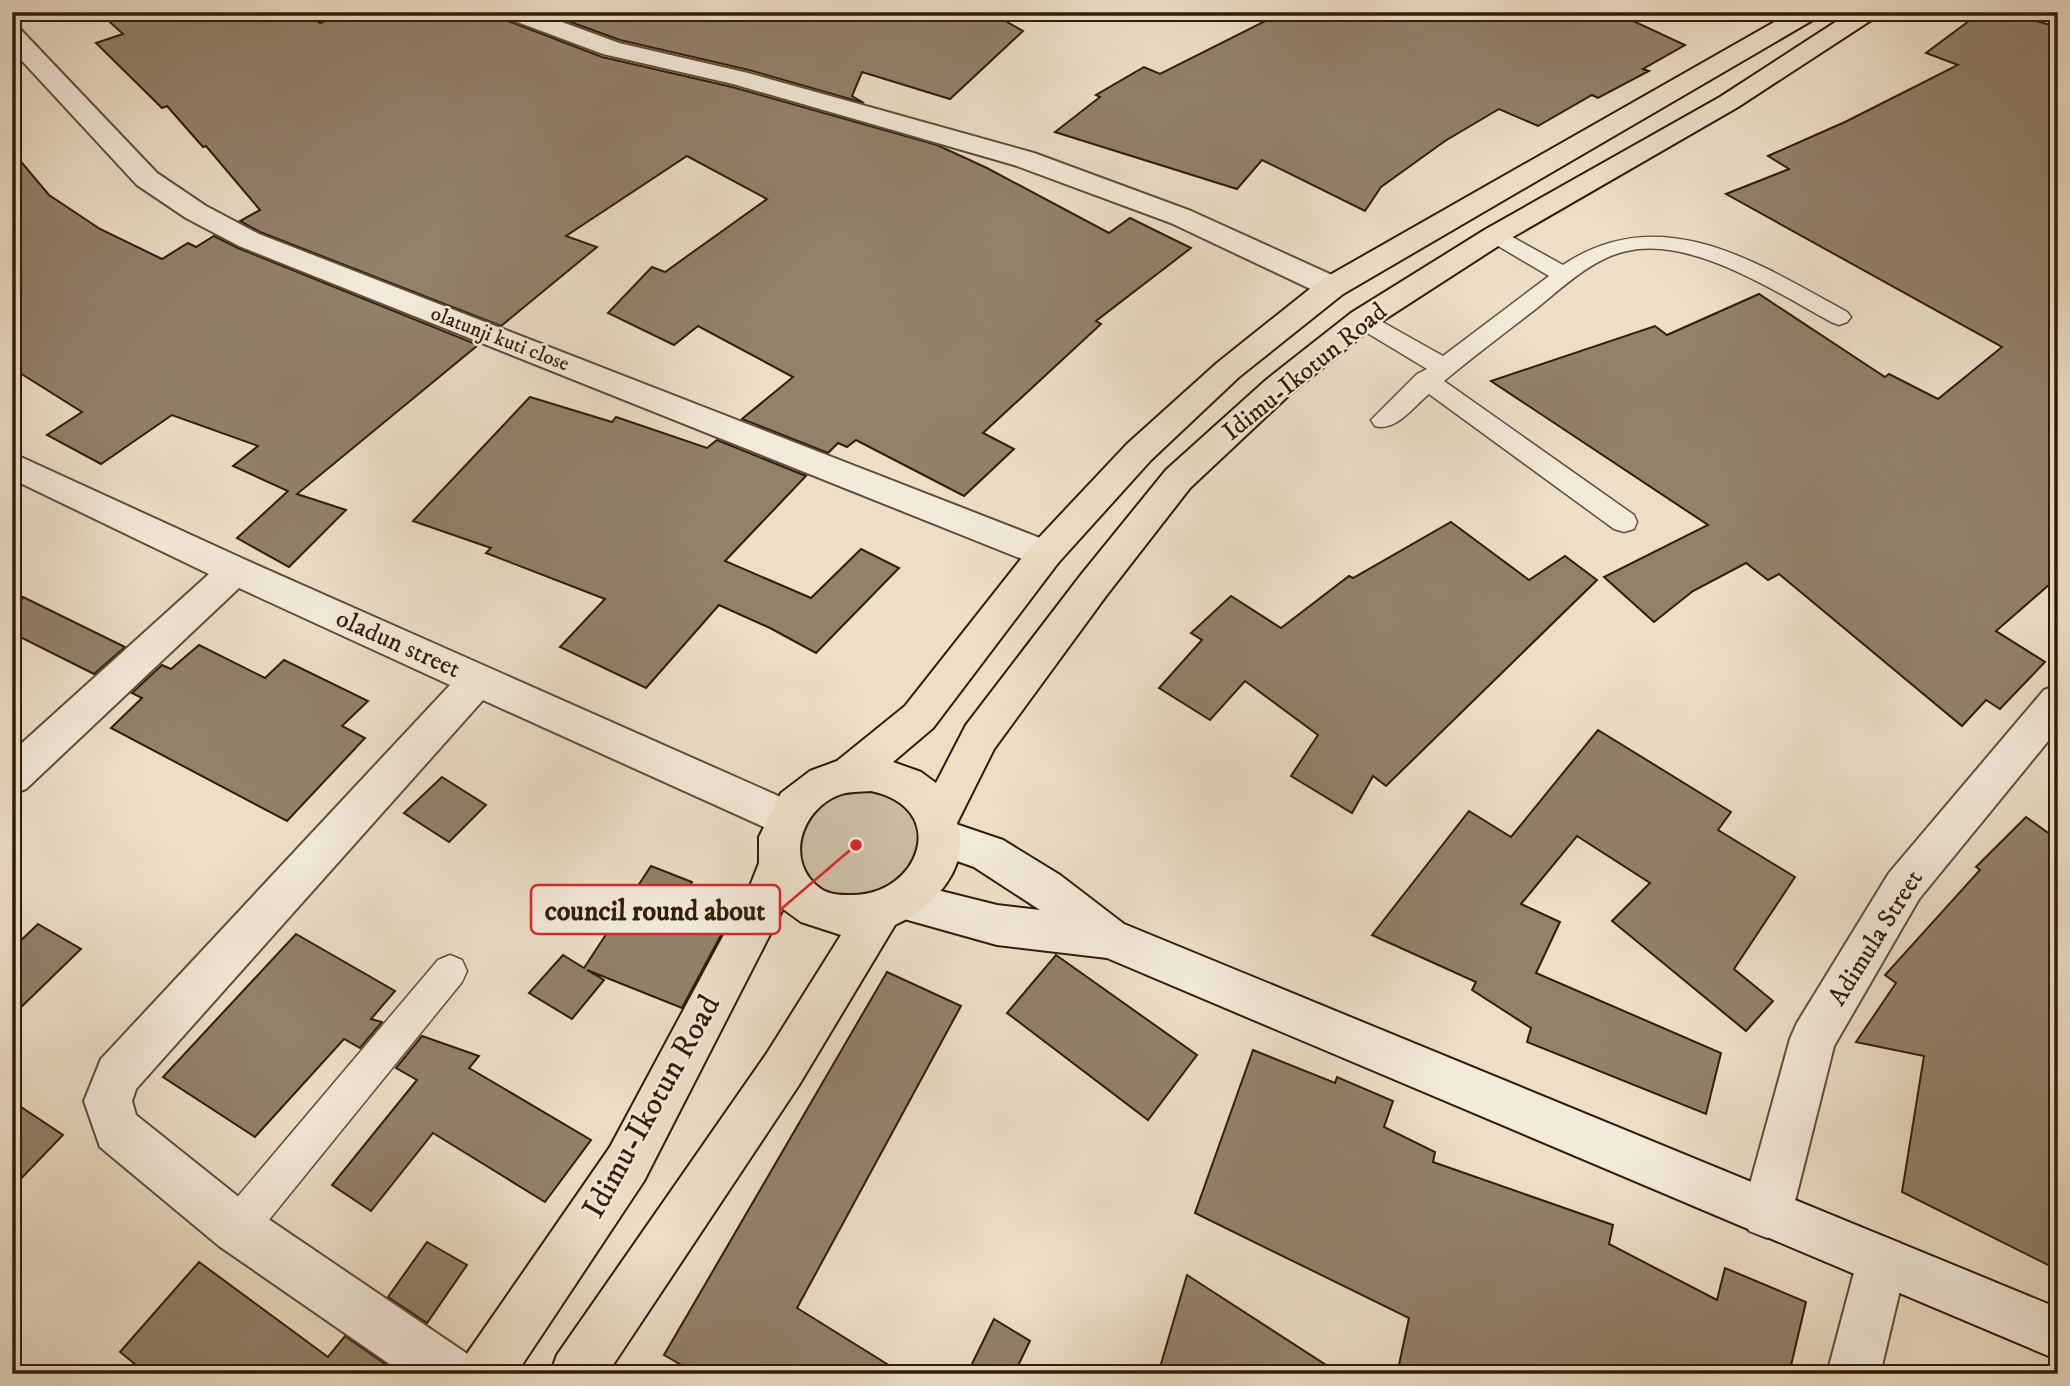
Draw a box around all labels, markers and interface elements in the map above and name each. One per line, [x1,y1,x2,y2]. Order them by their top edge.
street label: Idimu-Ikotun Road [1216,295,1394,449]
street label: olatunji kuti close [427,301,573,377]
street label: oladun street [331,602,465,686]
street label: Adimula Street [1821,864,1931,1012]
callout: council round about [531,885,780,934]
text: council round about [545,894,765,929]
street label: Idimu-Ikotun Road [574,988,730,1226]

